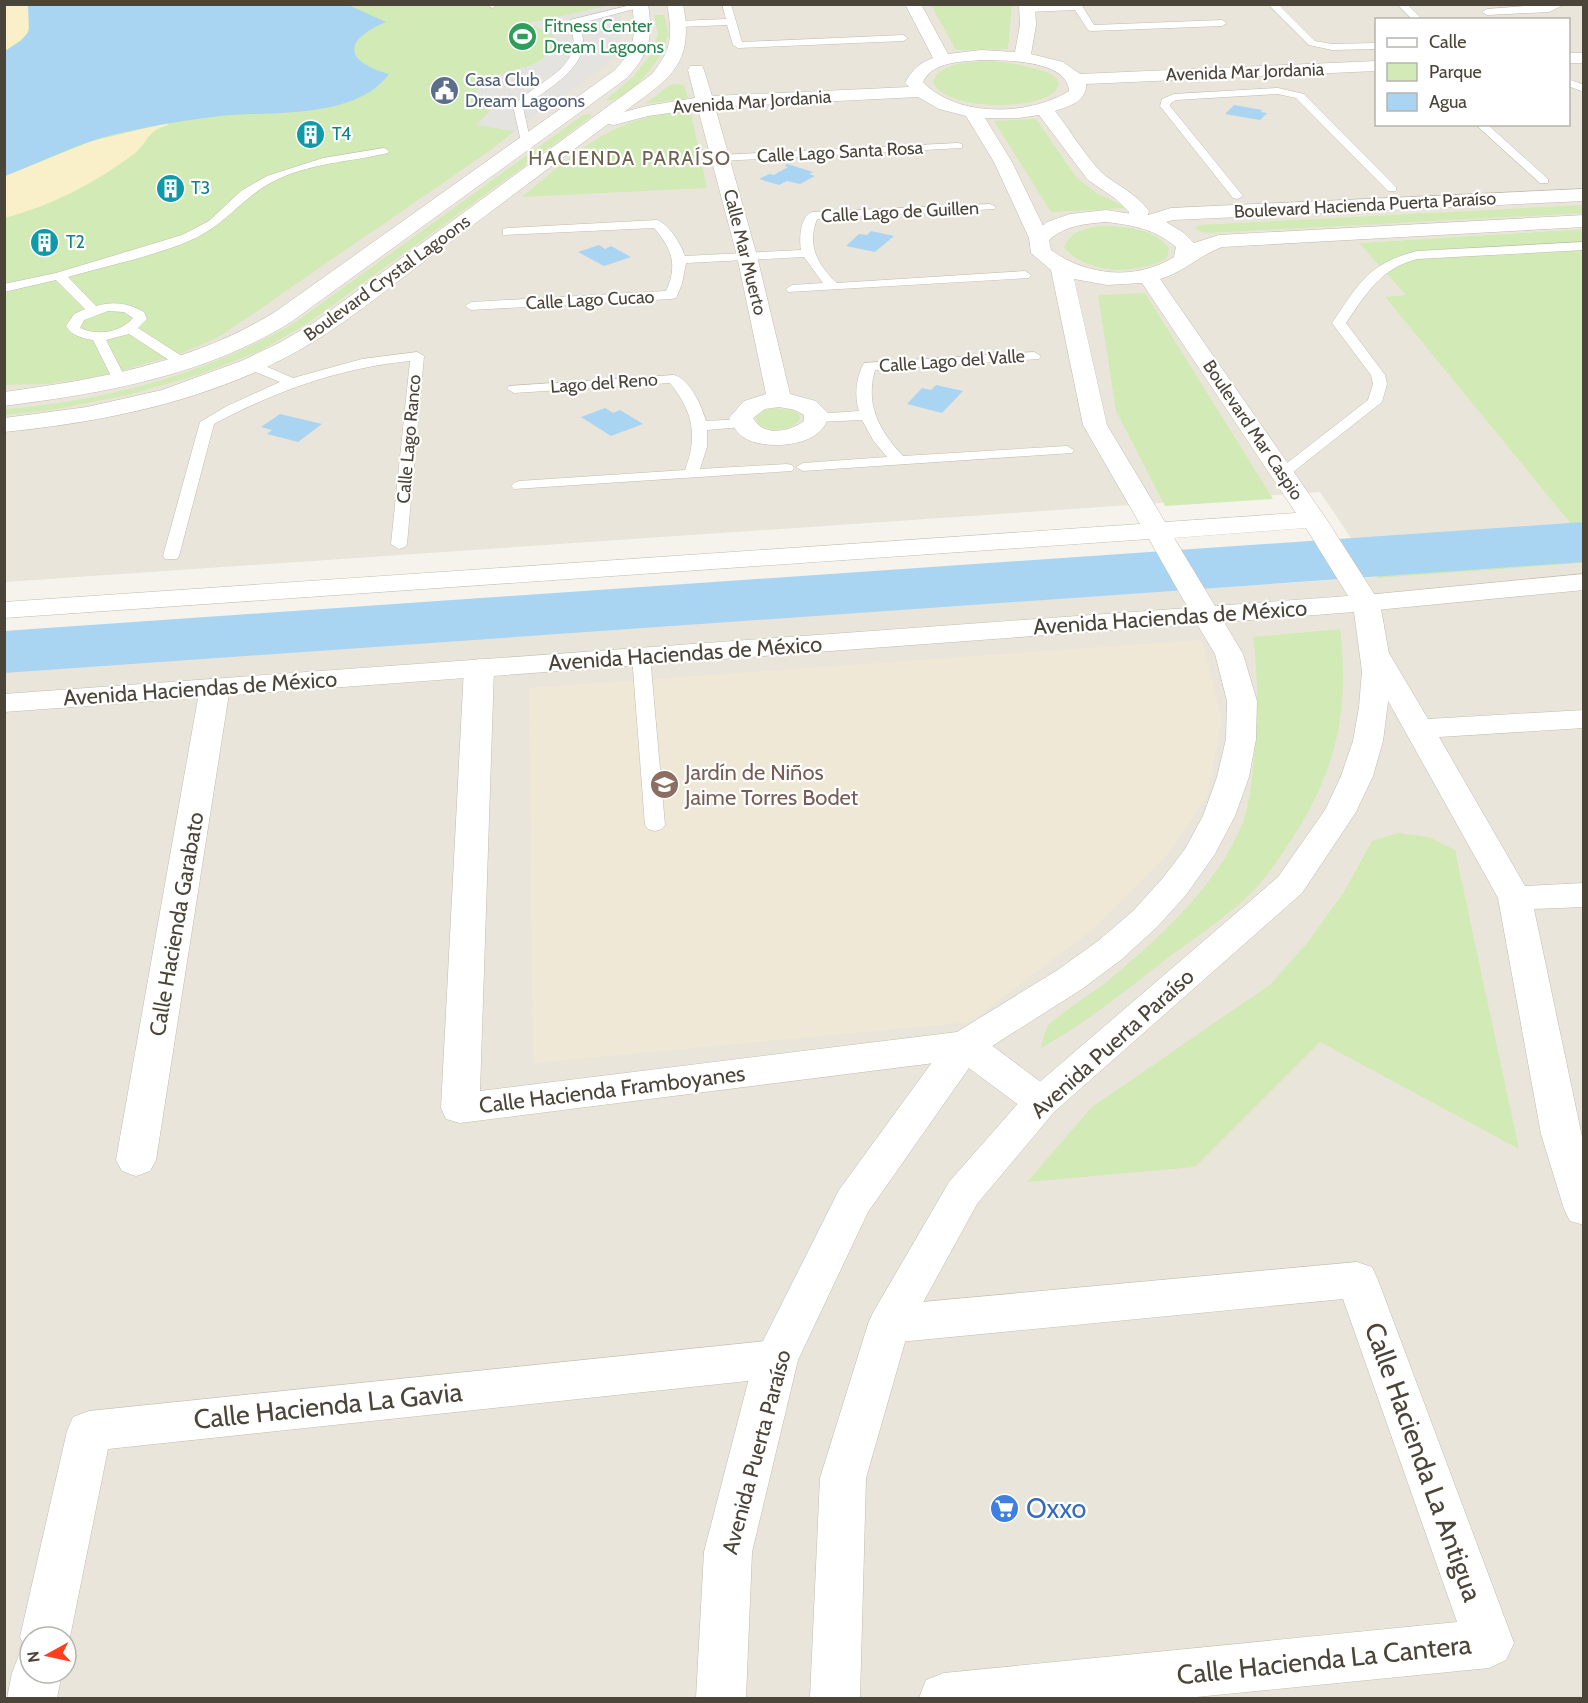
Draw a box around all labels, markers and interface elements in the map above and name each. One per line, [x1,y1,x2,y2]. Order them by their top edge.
place label: Fitness Center Dream Lagoons [544,15,664,58]
legend [1375,18,1570,126]
sports icon: Fitness Center Dream Lagoons [507,20,539,52]
text: Calle [1429,31,1466,53]
street label: Avenida Mar Jordania [1165,58,1325,86]
text: Parque [1429,61,1482,83]
place label: Casa Club Dream Lagoons [465,69,585,112]
public building icon: Casa Club Dream Lagoons [428,74,460,106]
street label: Avenida Mar Jordania [672,85,832,119]
text: Agua [1429,91,1467,113]
building icon: T4 [295,118,327,150]
place label: T4 [332,123,351,145]
street label: Calle Lago Santa Rosa [756,137,924,167]
district label: HACIENDA PARAÍSO [528,146,732,170]
building icon: T3 [154,172,186,204]
place label: T3 [191,177,210,199]
street label: Calle Mar Muerto [719,187,771,317]
street label: Boulevard Hacienda Puerta Paraíso [1233,187,1497,223]
street label: Calle Lago de Guillen [820,197,980,227]
street label: Boulevard Crystal Lagoons [299,210,475,346]
building icon: T2 [29,226,61,258]
place label: T2 [66,231,85,253]
street label: Calle Lago Cucao [525,286,655,314]
street label: Calle Lago del Valle [878,345,1026,377]
street label: Boulevard Mar Caspio [1198,356,1308,504]
street label: Lago del Reno [549,368,659,398]
street label: Calle Lago Ranco [392,373,426,504]
street label: Avenida Haciendas de México [1032,594,1308,641]
street label: Avenida Haciendas de México [547,630,823,677]
street label: Avenida Haciendas de México [62,665,338,712]
place label: Jardín de Niños Jaime Torres Bodet [684,759,859,811]
school or university icon: Jardín de Niños Jaime Torres Bodet [648,769,680,801]
street label: Calle Hacienda Garabato [143,810,210,1038]
street label: Avenida Puerta Paraíso [1025,963,1200,1124]
street label: Calle Hacienda Framboyanes [477,1060,747,1119]
street label: Calle Hacienda La Antigua [1358,1318,1489,1606]
street label: Avenida Puerta Paraíso [716,1347,797,1557]
street label: Calle Hacienda La Gavia [192,1375,464,1436]
place label: Oxxo [1026,1492,1086,1525]
supermarket icon: Oxxo [989,1493,1021,1525]
north arrow [18,1625,78,1685]
street label: Calle Hacienda La Cantera [1175,1628,1473,1691]
text: N [23,1650,44,1664]

